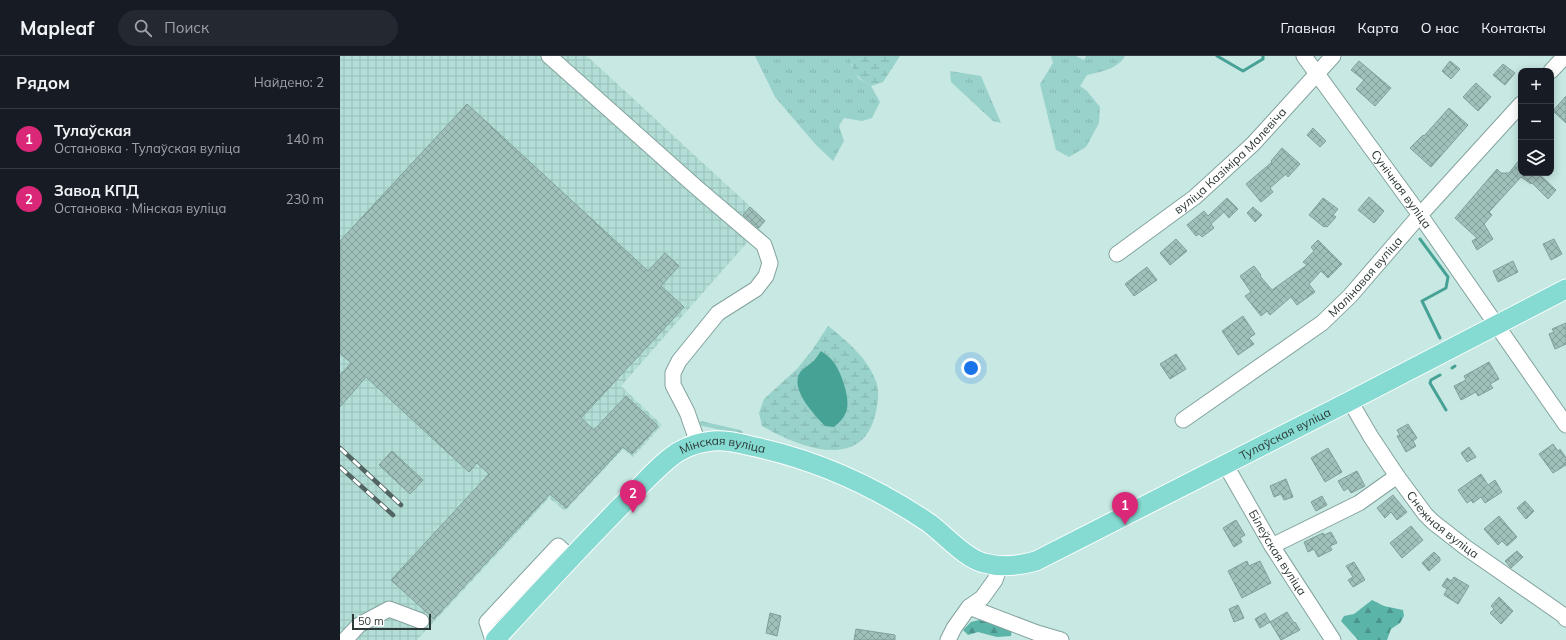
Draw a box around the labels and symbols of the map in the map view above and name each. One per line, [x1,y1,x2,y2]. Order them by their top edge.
street label: вуліца Казіміра Малевіча [1171,104,1289,217]
street label: Сунічная вуліца [1368,147,1435,231]
street label: Малінавая вуліца [1325,233,1405,320]
your location [961,358,981,378]
street label: Тулаўская вуліца [1237,404,1333,463]
street label: Мінская вуліца [677,433,767,457]
pin: 2 [620,480,646,513]
street label: Снежная вуліца [1404,488,1482,561]
pin: 1 [1112,492,1138,525]
street label: Білеўская вуліца [1246,507,1310,598]
scale bar [352,612,431,631]

